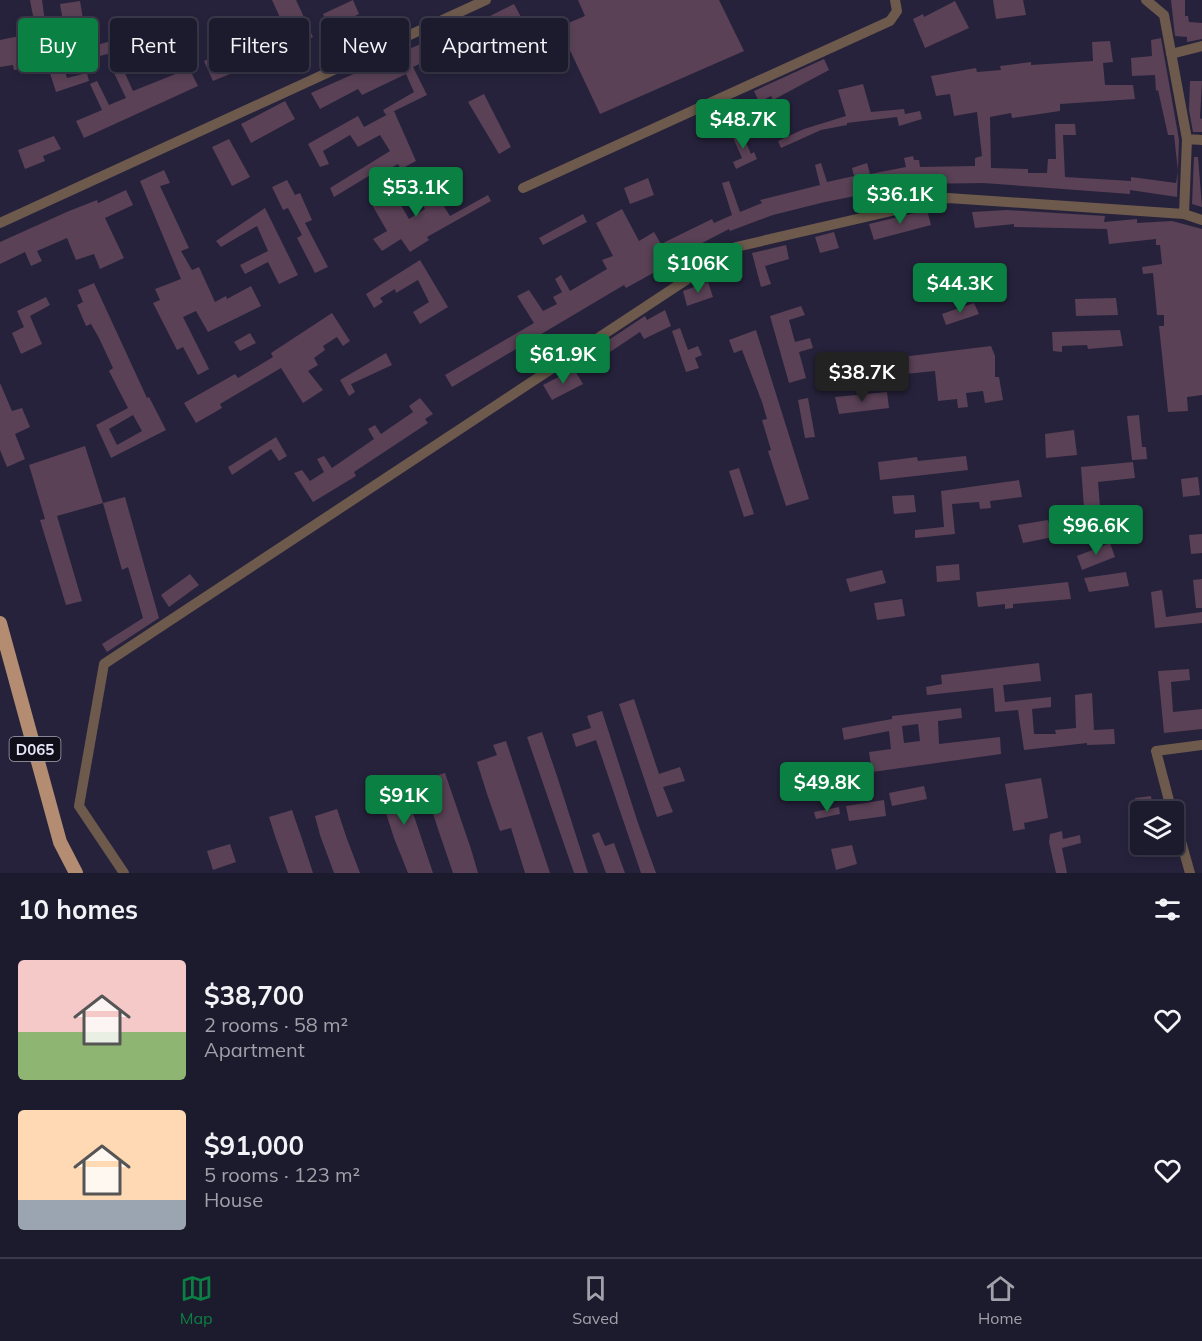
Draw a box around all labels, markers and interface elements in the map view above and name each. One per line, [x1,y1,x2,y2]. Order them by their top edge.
chip: Buy [18,18,98,72]
chip: Rent [110,18,197,72]
chip: Filters [209,18,309,72]
chip: New [321,18,409,72]
chip: Apartment [421,18,568,72]
pin: $48.7K [694,99,792,150]
text: $48.7K [710,106,776,131]
pin: $53.1K [367,167,465,218]
text: $53.1K [383,174,449,199]
pin: $36.1K [851,174,949,225]
text: $36.1K [867,181,933,206]
pin: $106K [656,243,740,294]
text: $106K [667,250,729,275]
pin: $44.3K [911,263,1009,314]
text: $44.3K [927,270,993,295]
pin: $61.9K [514,334,612,385]
text: $61.9K [530,341,596,366]
pin: $38.7K [813,352,911,403]
text: $38.7K [829,359,895,384]
pin: $96.6K [1047,505,1145,556]
text: $96.6K [1063,512,1129,537]
road number: D065 [9,737,60,761]
pin: $49.8K [778,762,876,813]
text: $49.8K [794,769,860,794]
pin: $91K [368,775,440,826]
text: $91K [379,782,429,807]
map controls [1130,801,1184,855]
button: layers [1130,801,1184,855]
text: 10 homes [18,893,138,926]
icon: filters [1151,893,1184,926]
text: $38,700 [204,979,304,1012]
icon: home [66,984,138,1056]
icon: heart [1151,1004,1184,1037]
text: 2 rooms · 58 m² [204,1012,348,1037]
text: Apartment [204,1037,305,1062]
text: $91,000 [204,1129,304,1162]
icon: home [66,1134,138,1206]
icon: heart [1151,1154,1184,1187]
text: 5 rooms · 123 m² [204,1162,360,1187]
text: House [204,1187,263,1212]
tab: Map [180,1272,213,1328]
tab: Saved [572,1272,618,1328]
tab: Home [978,1272,1022,1328]

